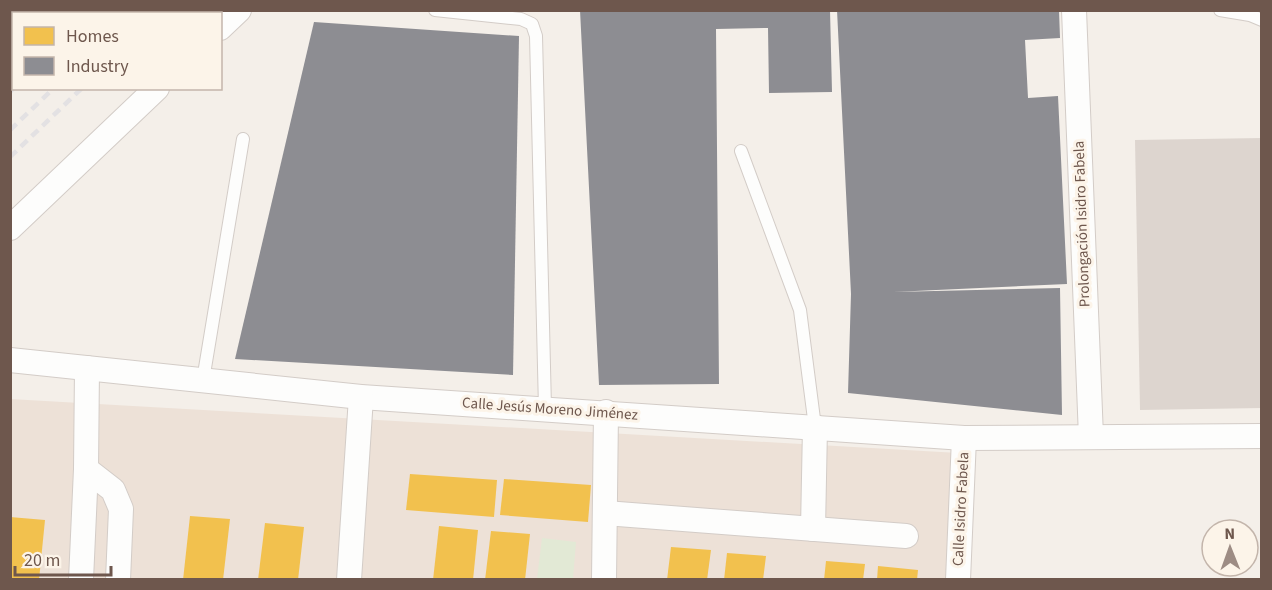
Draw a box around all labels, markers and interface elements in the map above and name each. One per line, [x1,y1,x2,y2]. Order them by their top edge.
legend [12,12,222,90]
text: Homes [66,24,119,49]
text: Industry [66,54,129,79]
street label: Prolongación Isidro Fabela [1069,140,1095,308]
street label: Calle Jesús Moreno Jiménez [461,392,639,426]
street label: Calle Isidro Fabela [948,451,974,567]
north arrow [1200,518,1260,578]
text: N [1224,523,1235,545]
scale bar [15,539,111,577]
text: 20 m [24,548,60,573]

